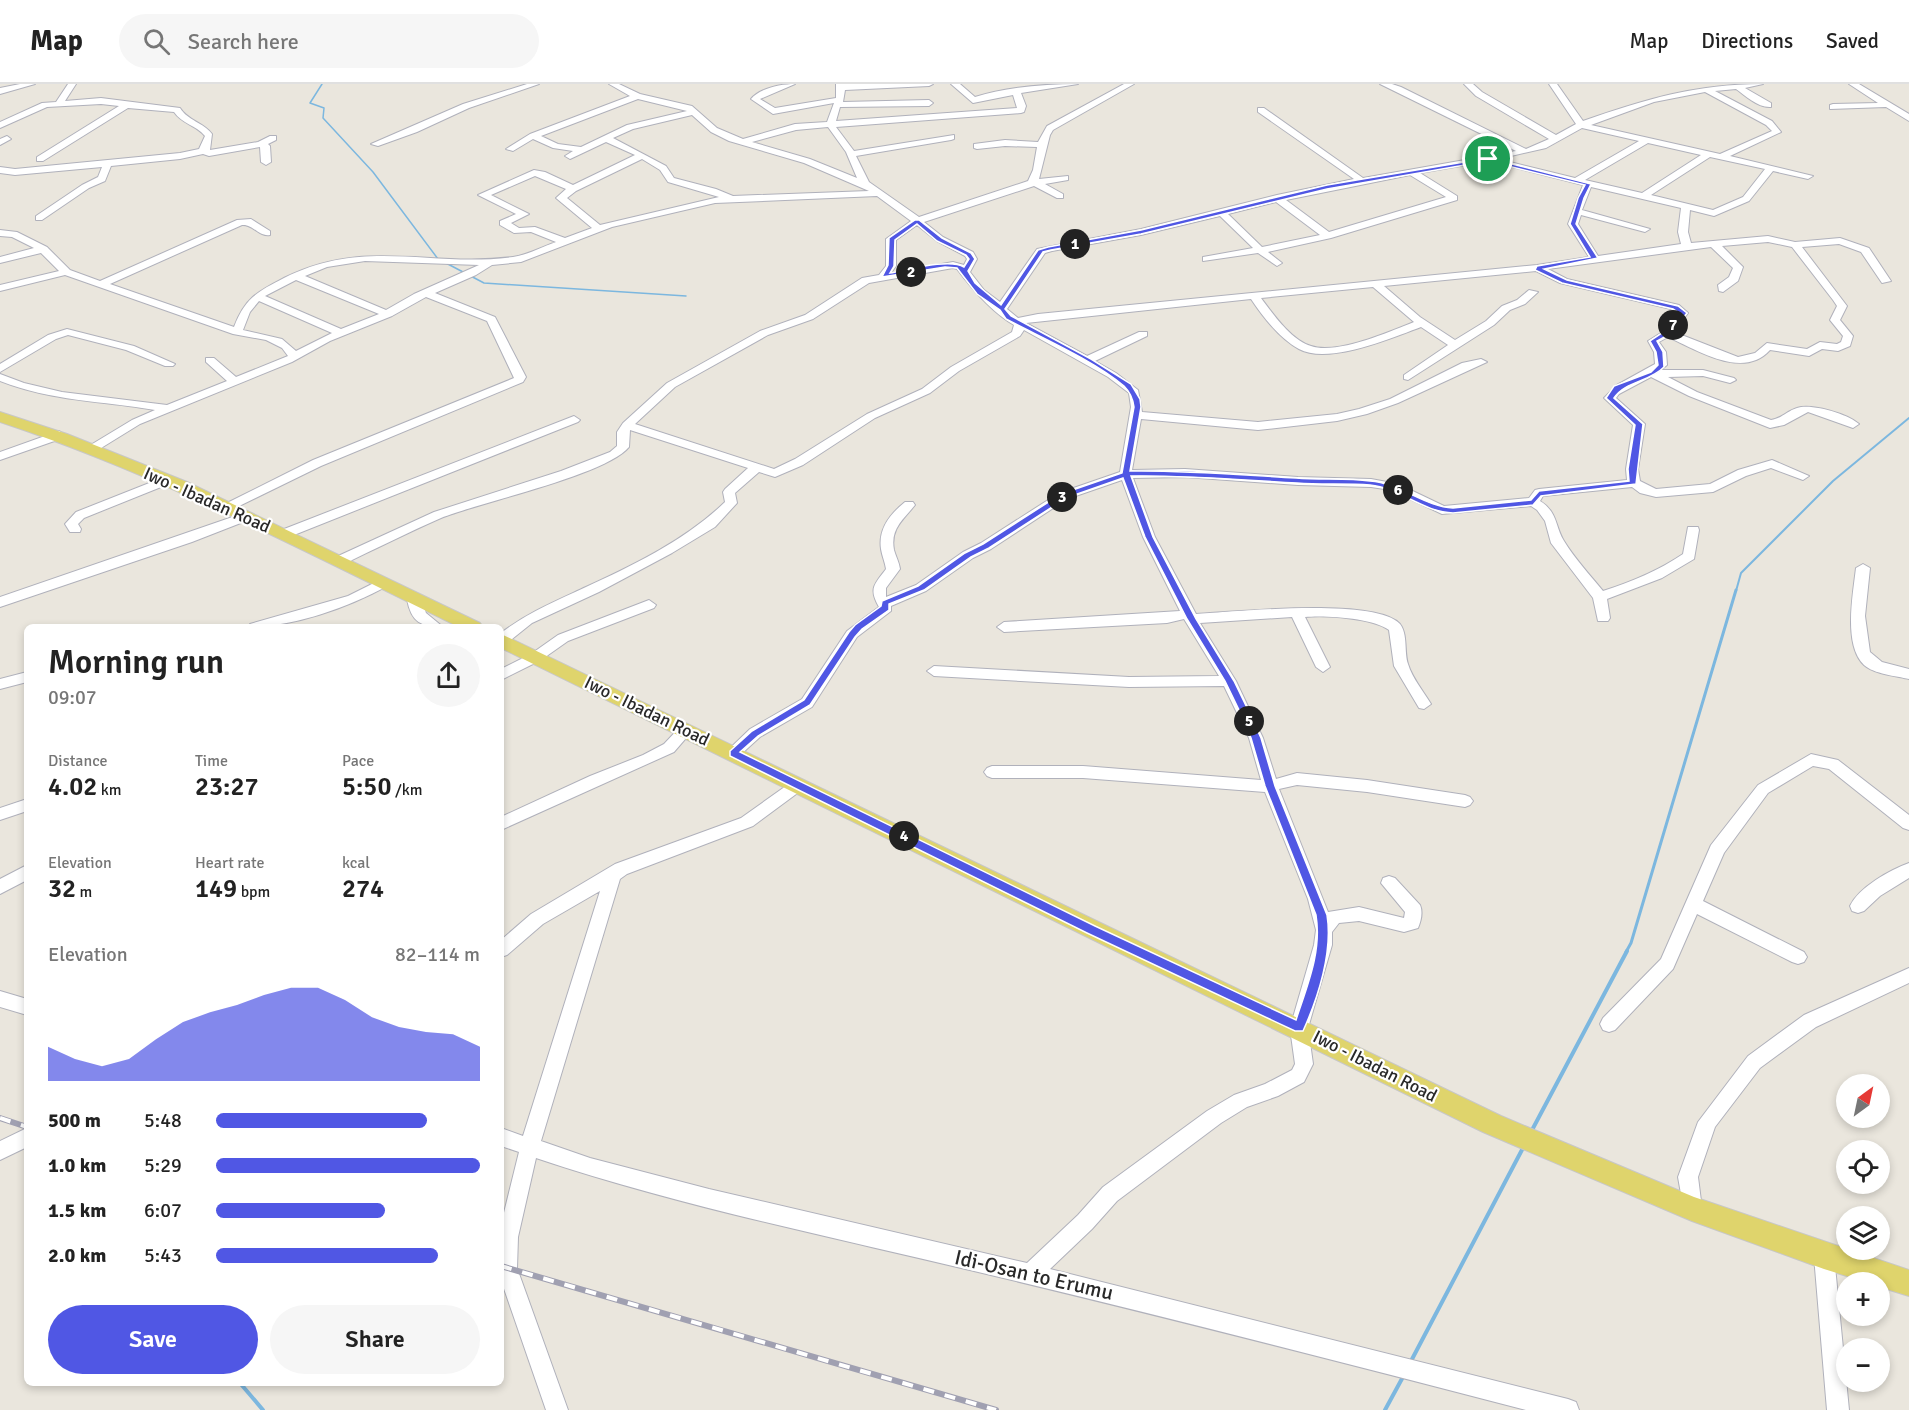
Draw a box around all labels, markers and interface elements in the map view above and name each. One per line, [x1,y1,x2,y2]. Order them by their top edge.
search box [119,14,539,68]
text: Map [30,24,83,58]
icon: search [140,25,173,58]
text: Search here [188,28,299,55]
text: Map [1630,28,1668,54]
text: Directions [1701,28,1793,54]
text: Saved [1826,28,1879,54]
pin [1462,133,1513,184]
icon: arrive [1471,142,1504,175]
pin: 1 [1060,229,1090,259]
text: 1 [1071,234,1079,254]
pin: 2 [896,257,926,287]
text: 2 [907,262,915,282]
pin: 7 [1658,310,1688,340]
text: 7 [1669,315,1677,335]
street label: Iwo - Ibadan Road [140,462,274,538]
pin: 6 [1383,475,1413,505]
text: 6 [1394,480,1402,500]
pin: 3 [1047,482,1077,512]
text: 3 [1058,487,1066,507]
text: Morning run [48,642,224,683]
button: share [417,644,480,707]
street label: Iwo - Ibadan Road [581,671,713,751]
text: 09:07 [48,685,97,710]
pin: 5 [1234,706,1264,736]
text: 5 [1245,711,1253,731]
text: Distance [48,751,108,771]
text: Time [195,751,228,771]
text: Pace [342,751,374,771]
text: 4.02 [48,771,97,803]
text: 23:27 [195,771,259,803]
text: 5:50 [342,771,391,803]
text: km [97,780,122,800]
text: /km [391,780,423,800]
pin: 4 [889,821,919,851]
text: 4 [900,826,908,846]
text: Elevation [48,853,112,873]
text: Heart rate [195,853,264,873]
text: kcal [342,853,370,873]
text: 32 [48,873,76,905]
text: 149 [195,873,237,905]
text: 274 [342,873,384,905]
text: m [76,882,92,902]
text: bpm [237,882,270,902]
text: Elevation [48,942,128,967]
text: 82–114 m [395,942,480,967]
street label: Iwo - Ibadan Road [1309,1025,1441,1107]
north arrow [1836,1074,1890,1128]
map controls [1836,1074,1890,1392]
text: 500 m [48,1108,101,1133]
text: 5:48 [144,1108,182,1133]
button: locate [1836,1140,1890,1194]
text: 1.0 km [48,1153,106,1178]
text: 5:29 [144,1153,182,1178]
text: 1.5 km [48,1198,106,1223]
text: 6:07 [144,1198,182,1223]
button: layers [1836,1206,1890,1260]
text: 2.0 km [48,1243,106,1268]
text: 5:43 [144,1243,182,1268]
street label: Idi-Osan to Erumu [952,1244,1116,1306]
button: + [1836,1272,1890,1326]
button: Save [48,1305,258,1374]
button: Share [270,1305,480,1374]
button: − [1836,1338,1890,1392]

